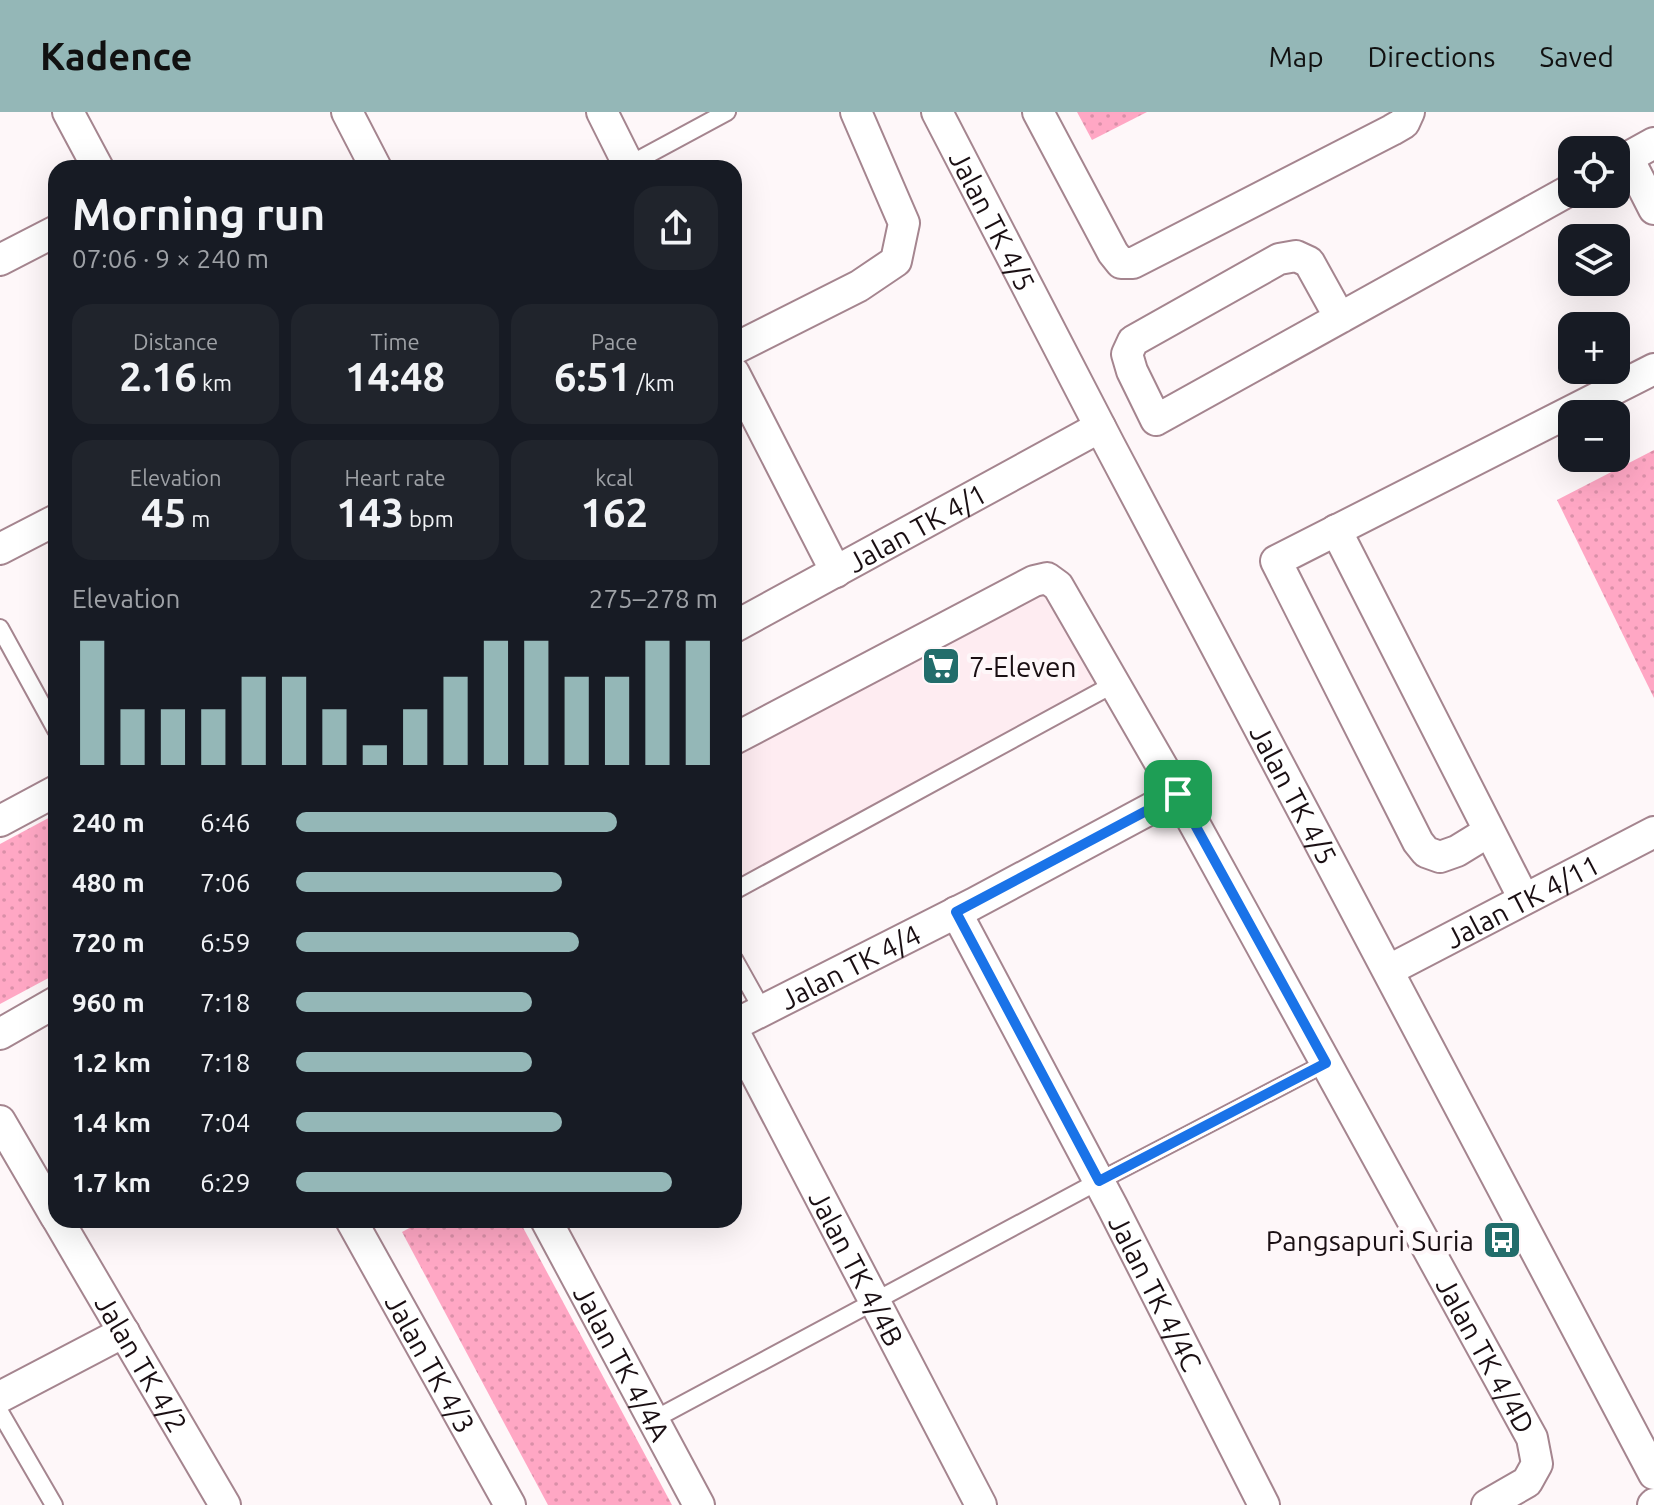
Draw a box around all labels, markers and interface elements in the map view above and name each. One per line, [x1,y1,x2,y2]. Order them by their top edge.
text: Kadence [40,35,192,77]
text: Map [1268,41,1324,72]
text: Directions [1368,41,1495,72]
text: Saved [1539,41,1614,72]
map controls [1558,136,1630,472]
button: locate [1558,136,1630,208]
street label: Jalan TK 4/5 [944,145,1042,296]
button: share [634,186,718,270]
text: Morning run [72,189,325,238]
button: layers [1558,224,1630,296]
text: 07:06 · 9 × 240 m [72,244,269,273]
button: + [1558,312,1630,384]
text: Distance [133,329,218,354]
text: Time [370,329,420,354]
text: Pace [591,329,638,354]
text: 2.16 [119,354,197,399]
text: 14:48 [345,354,445,399]
text: 6:51 [554,354,631,399]
text: km [197,370,232,395]
text: /km [631,370,675,395]
button: − [1558,400,1630,472]
text: Elevation [130,465,222,490]
text: Heart rate [344,465,446,490]
text: kcal [595,465,633,490]
street label: Jalan TK 4/1 [842,477,991,578]
text: 45 [141,490,186,535]
text: 143 [336,490,404,535]
text: 162 [580,490,648,535]
text: m [186,506,210,531]
text: bpm [404,506,454,531]
text: Elevation [72,584,180,613]
text: 275–278 m [589,584,718,613]
supermarket icon: 7-Eleven [920,645,962,687]
place label: 7-Eleven [969,651,1076,682]
street label: Jalan TK 4/5 [1245,719,1344,869]
pin [1144,760,1212,828]
icon: arrive [1156,772,1200,816]
text: 240 m [72,808,145,837]
text: 6:46 [200,808,250,837]
street label: Jalan TK 4/11 [1440,848,1604,954]
text: 480 m [72,868,145,897]
text: 7:06 [200,868,250,897]
street label: Jalan TK 4/4 [775,918,925,1015]
text: 720 m [72,928,145,957]
text: 6:59 [200,928,250,957]
text: 960 m [72,988,145,1017]
text: 7:18 [200,988,250,1017]
text: 1.2 km [72,1048,151,1077]
text: 7:18 [200,1048,250,1077]
text: 1.4 km [72,1108,151,1137]
text: 7:04 [200,1108,250,1137]
text: 1.7 km [72,1168,151,1197]
text: 6:29 [200,1168,250,1197]
street label: Jalan TK 4/4B [804,1185,910,1351]
street label: Jalan TK 4/4C [1104,1210,1209,1376]
bus stop icon: Pangsapuri Suria [1481,1219,1523,1261]
place label: Pangsapuri Suria [1266,1225,1474,1256]
street label: Jalan TK 4/4D [1431,1271,1542,1438]
street label: Jalan TK 4/4A [568,1280,677,1446]
street label: Jalan TK 4/2 [90,1289,194,1437]
street label: Jalan TK 4/3 [380,1289,482,1438]

